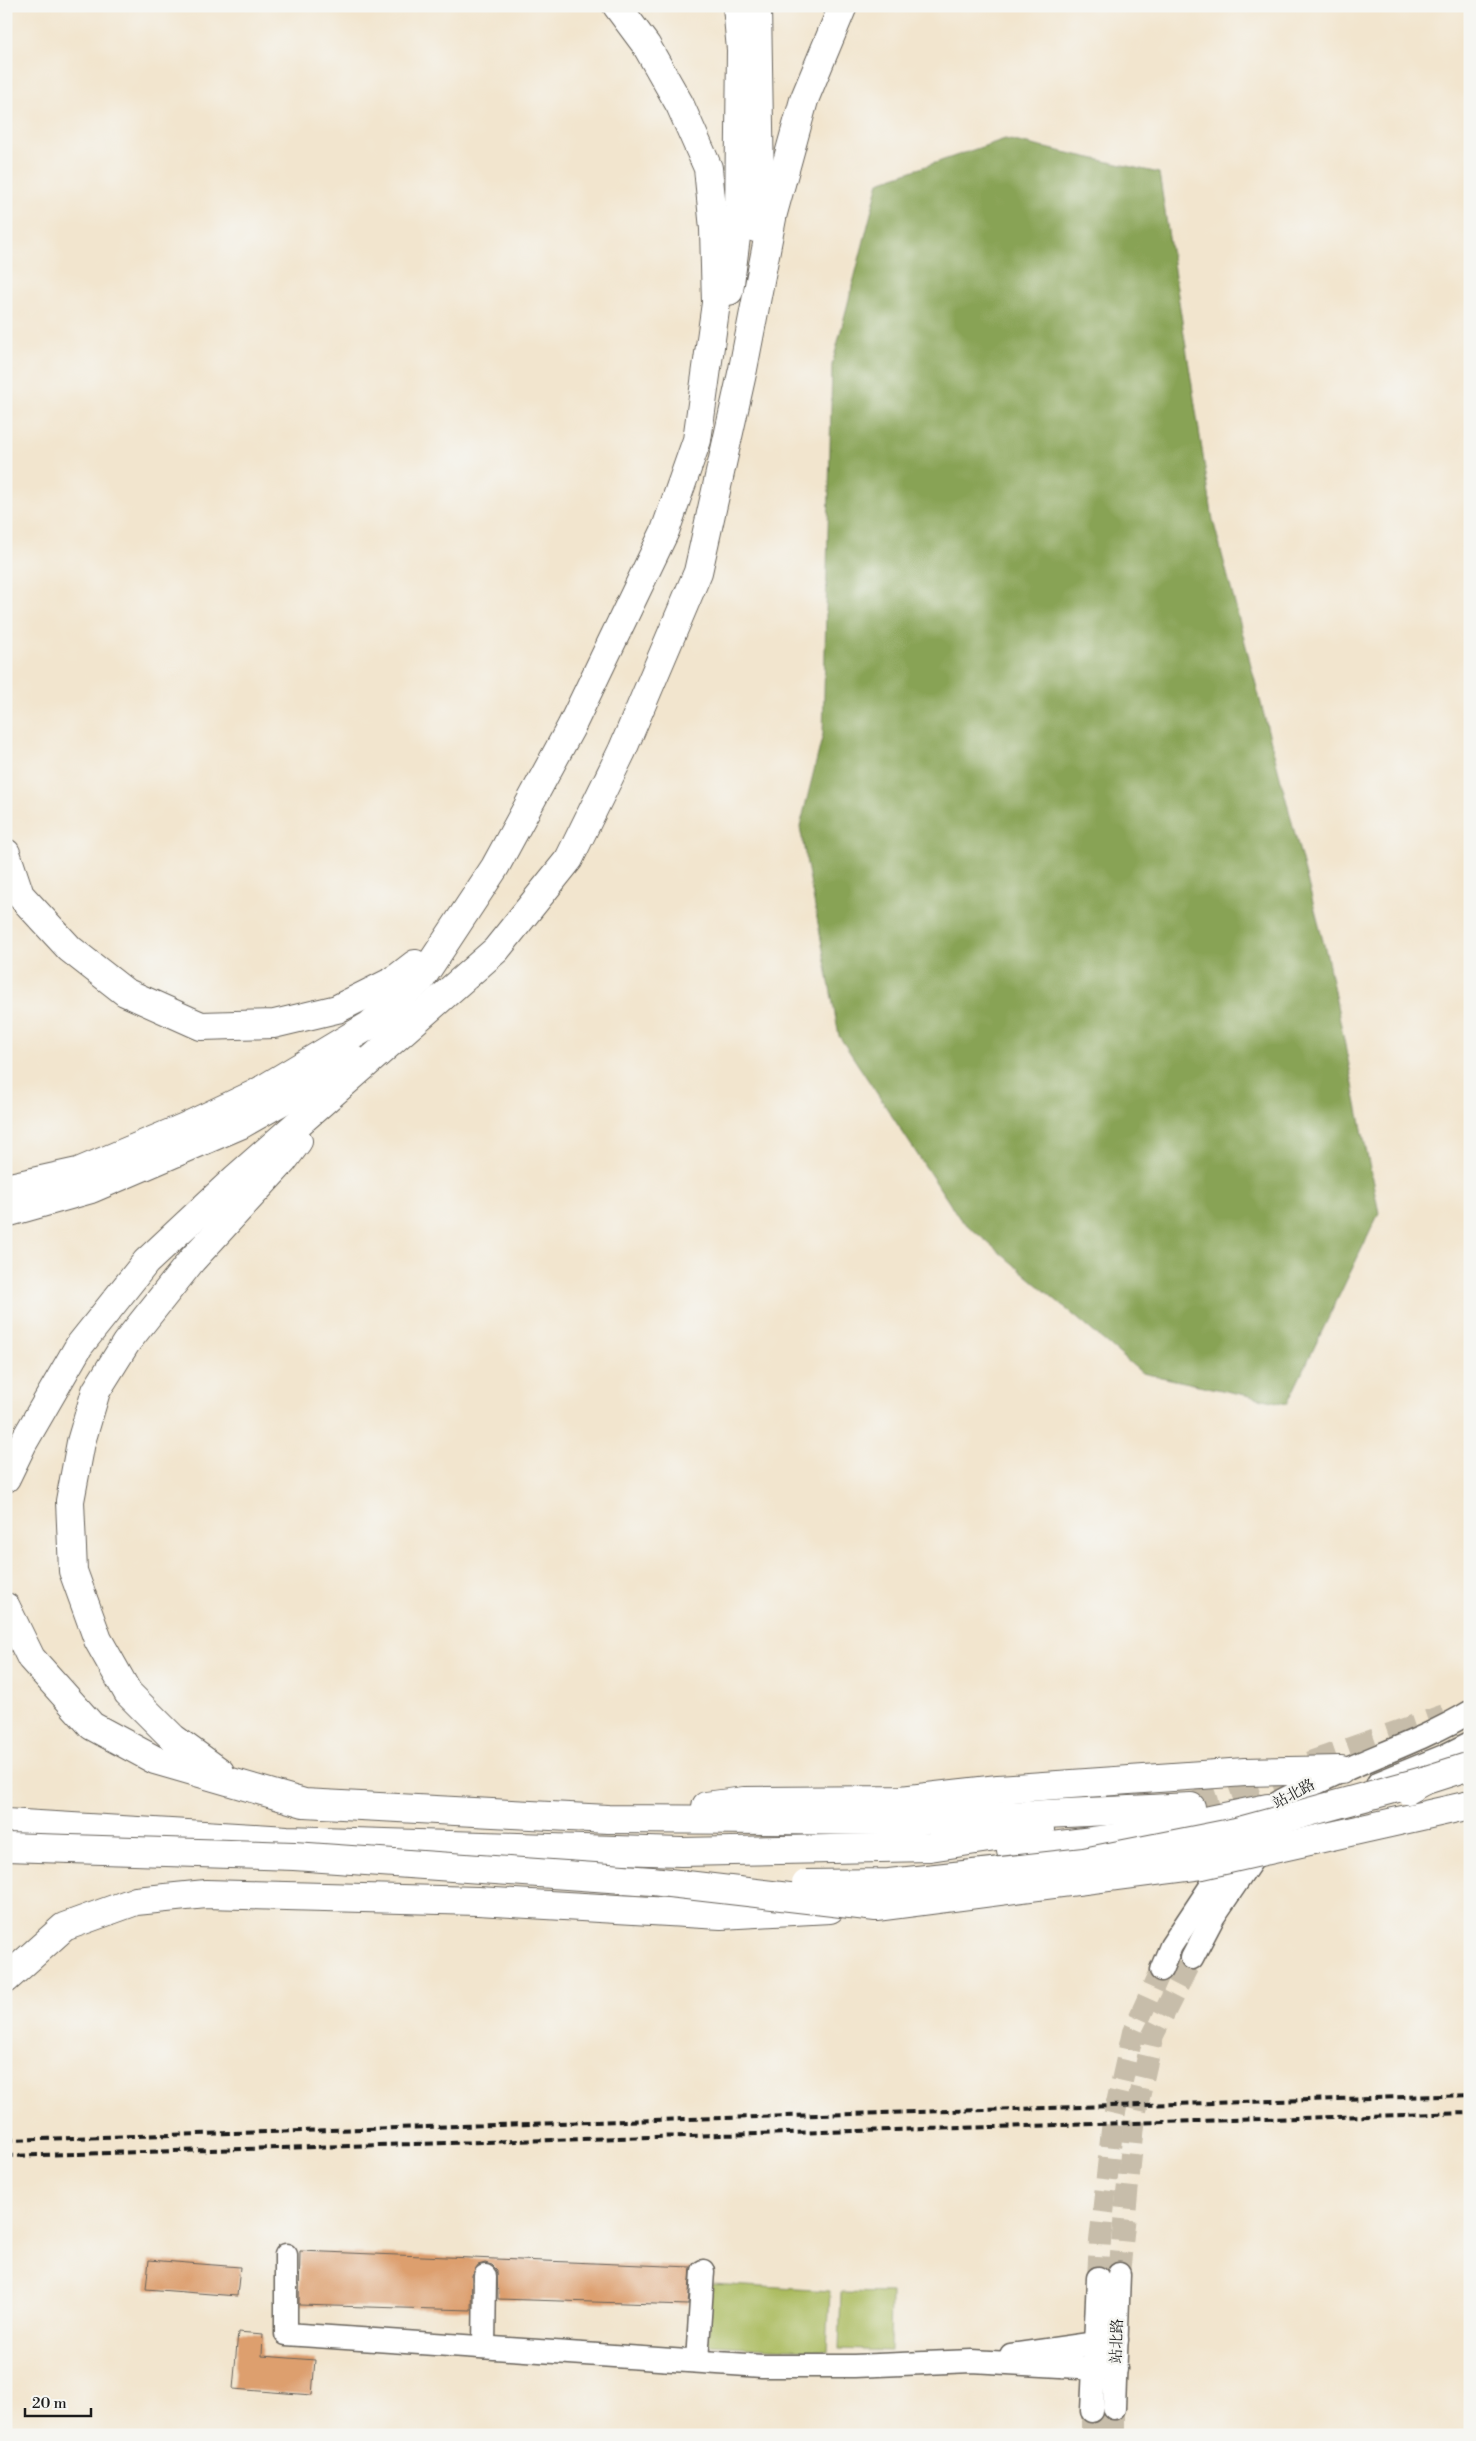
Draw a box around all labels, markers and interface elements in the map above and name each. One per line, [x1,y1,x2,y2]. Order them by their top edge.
street label: 站北路 [1270,1775,1318,1813]
street label: 站北路 [1107,2318,1127,2364]
scale bar [25,2386,91,2418]
text: 20 m [32,2394,67,2413]

